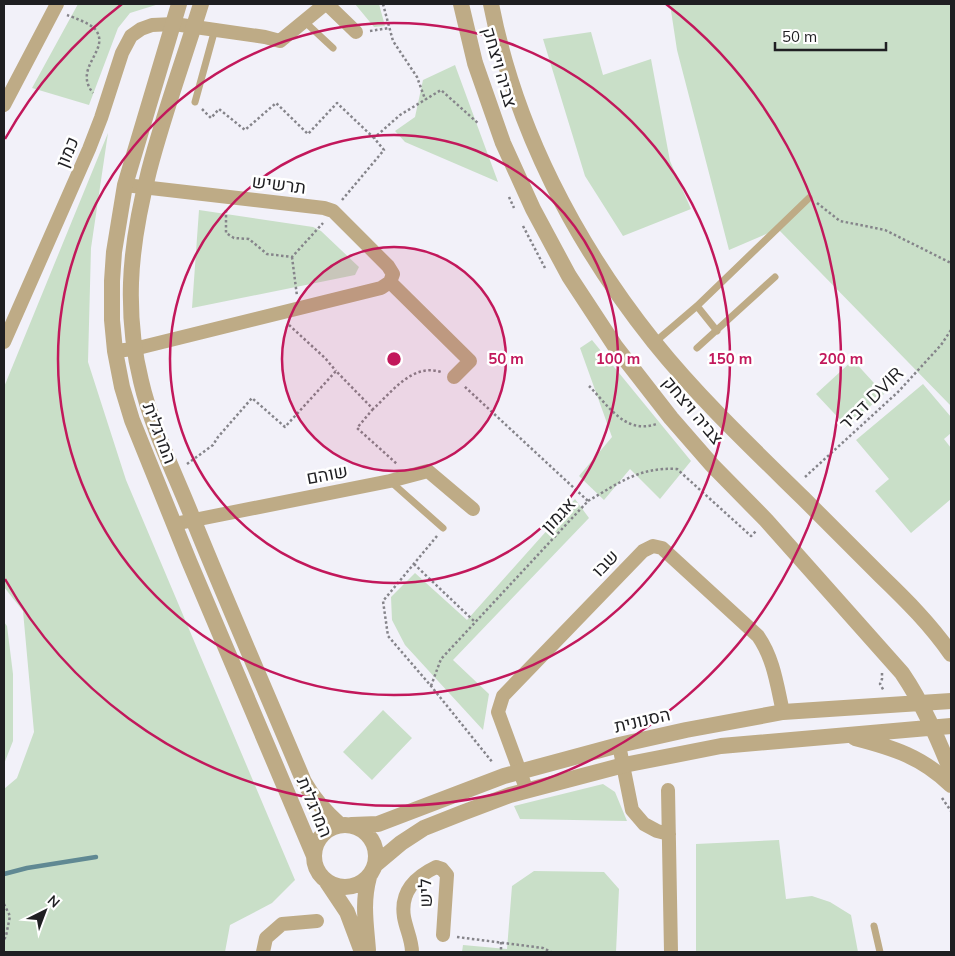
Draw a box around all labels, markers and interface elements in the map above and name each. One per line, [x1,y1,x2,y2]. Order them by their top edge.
scale bar [775,20,886,52]
street label: צביה ויצחק [478,24,523,110]
text: 50 m [782,27,817,46]
street label: כמון [50,133,84,171]
street label: תרשיש [251,169,307,199]
text: 50 m [488,349,524,368]
text: 100 m [596,349,640,368]
text: 150 m [708,349,752,368]
text: 200 m [819,349,863,368]
centre of rings [385,350,403,368]
street label: דביר DVIR [834,362,908,434]
street label: צביה ויצחק [658,371,729,449]
street label: המרגלית [138,399,182,467]
street label: שוהם [304,459,350,489]
street label: אגמון [536,492,580,538]
street label: שבו [587,545,623,581]
street label: הסנונית [612,702,672,738]
street label: המרגלית [292,773,338,841]
street label: ליש [413,878,437,908]
north arrow [20,886,70,936]
text: N [44,891,64,912]

